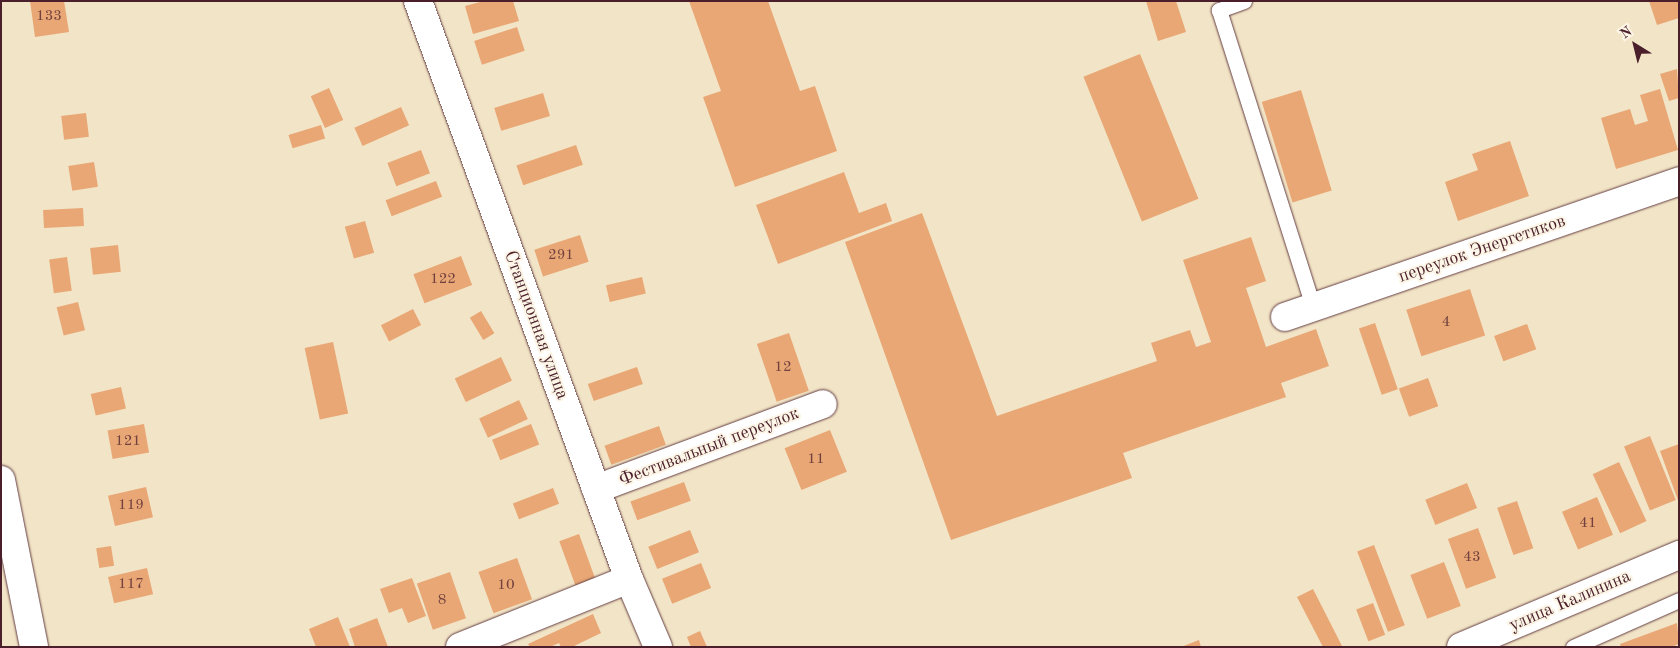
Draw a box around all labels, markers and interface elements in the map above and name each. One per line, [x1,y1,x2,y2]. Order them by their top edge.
house number: 133 [36,8,62,26]
north arrow [1610,20,1660,70]
text: N [1618,24,1635,42]
street label: переулок Энергетиков [1396,210,1568,288]
house number: 291 [548,247,574,265]
street label: Станционная улица [499,248,573,402]
house number: 122 [430,271,456,289]
house number: 4 [1442,314,1450,332]
house number: 12 [774,359,792,377]
street label: Фестивальный переулок [616,403,802,491]
house number: 121 [115,433,141,451]
house number: 11 [807,451,825,469]
house number: 119 [118,497,144,515]
house number: 41 [1579,515,1597,533]
house number: 43 [1463,549,1481,567]
street label: улица Калинина [1506,566,1634,636]
house number: 117 [118,576,144,594]
house number: 10 [497,577,515,595]
house number: 8 [438,592,446,610]

